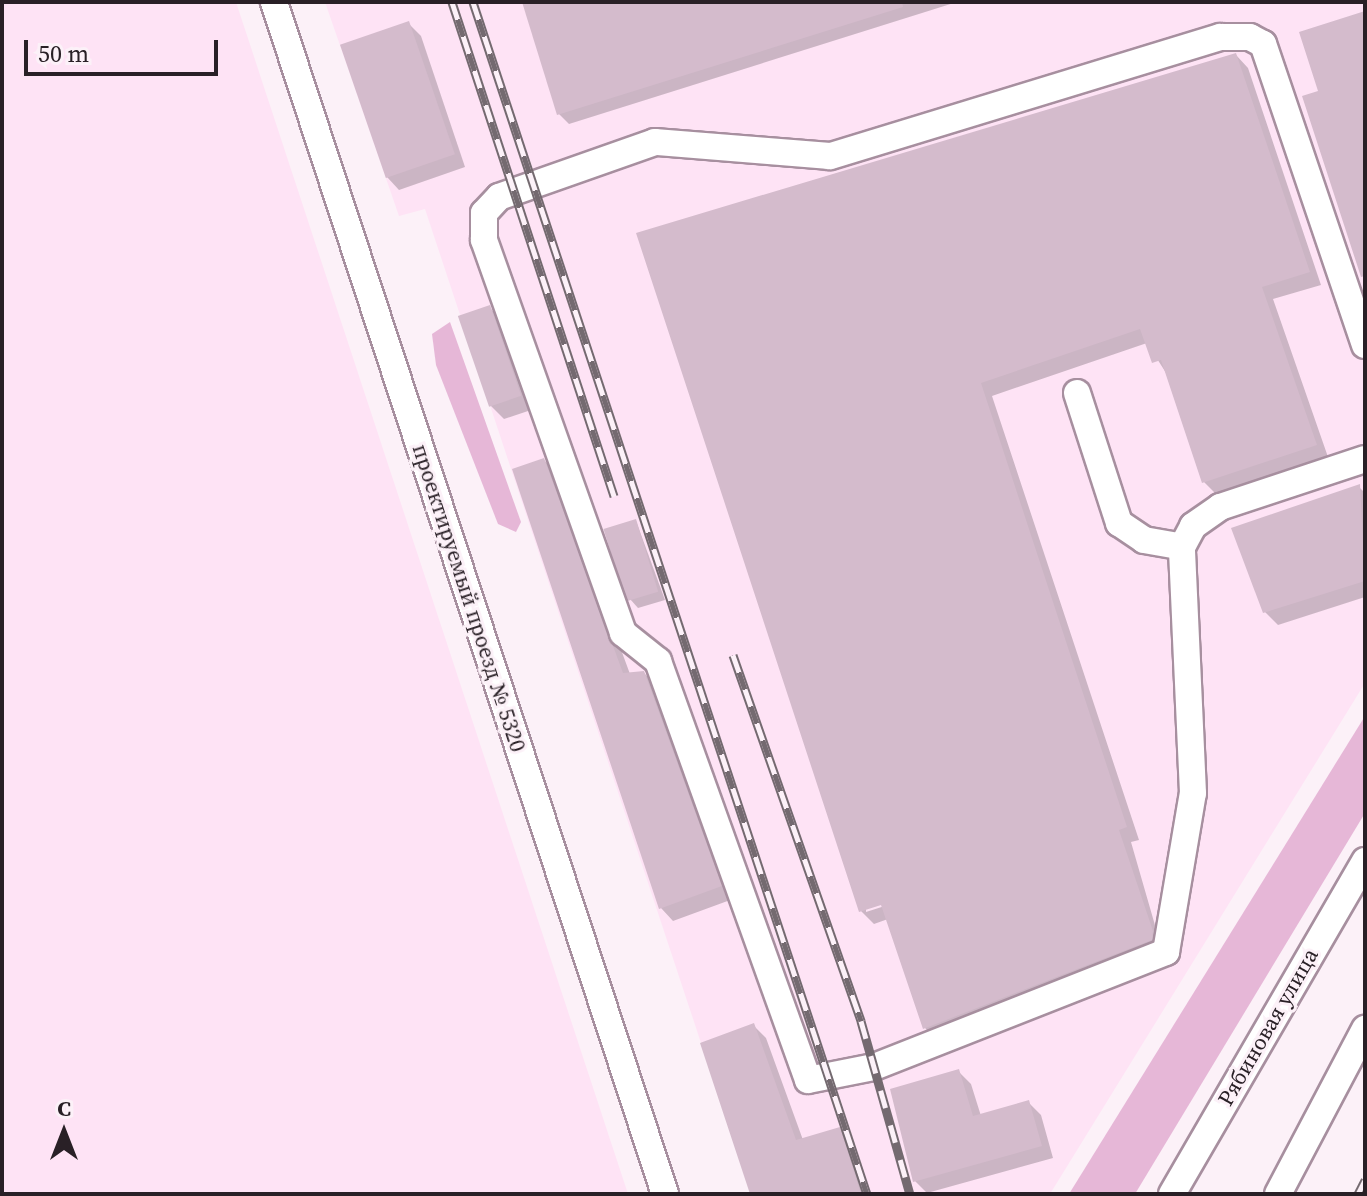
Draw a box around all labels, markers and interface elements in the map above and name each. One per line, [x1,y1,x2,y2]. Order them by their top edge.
scale bar [28,24,222,74]
text: 50 m [38,37,89,70]
street label: проектируемый проезд № 5320 [407,441,531,755]
street label: Рябиновая улица [1212,944,1324,1110]
north arrow [24,1092,104,1172]
text: С [57,1093,71,1123]

